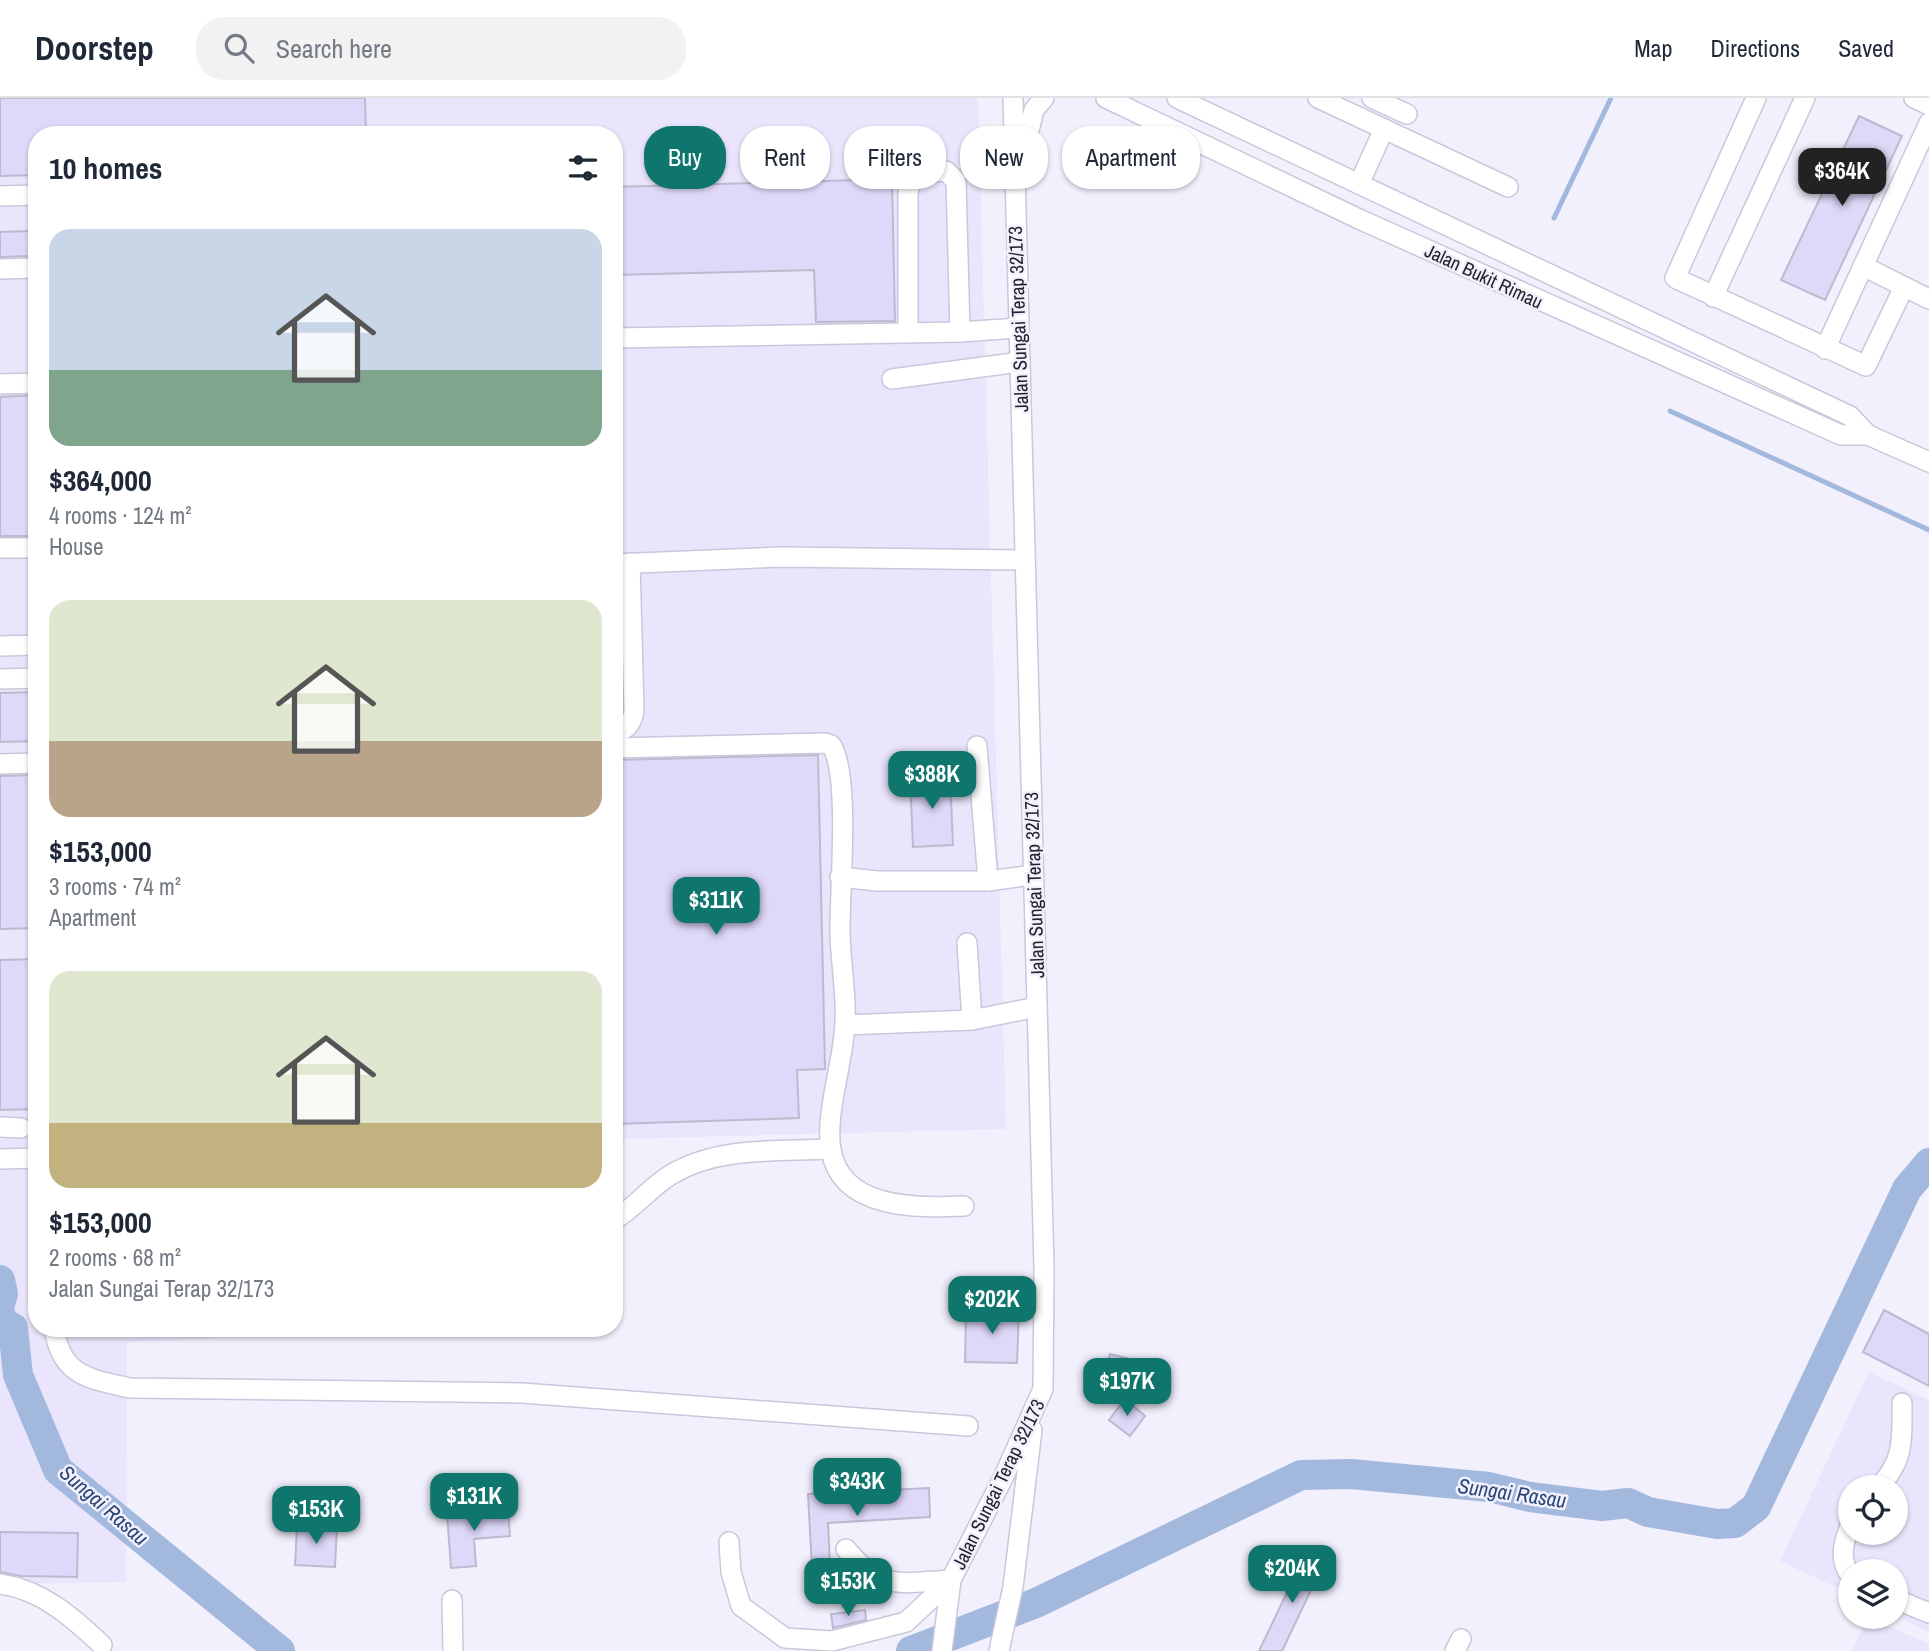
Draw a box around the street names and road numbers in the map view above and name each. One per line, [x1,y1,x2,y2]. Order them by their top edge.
street label: Jalan Sungai Terap 32/173 [1002,226,1034,412]
street label: Jalan Bukit Rimau [1421,237,1547,315]
street label: Jalan Sungai Terap 32/173 [1018,792,1050,978]
street label: Jalan Sungai Terap 32/173 [946,1395,1050,1573]

